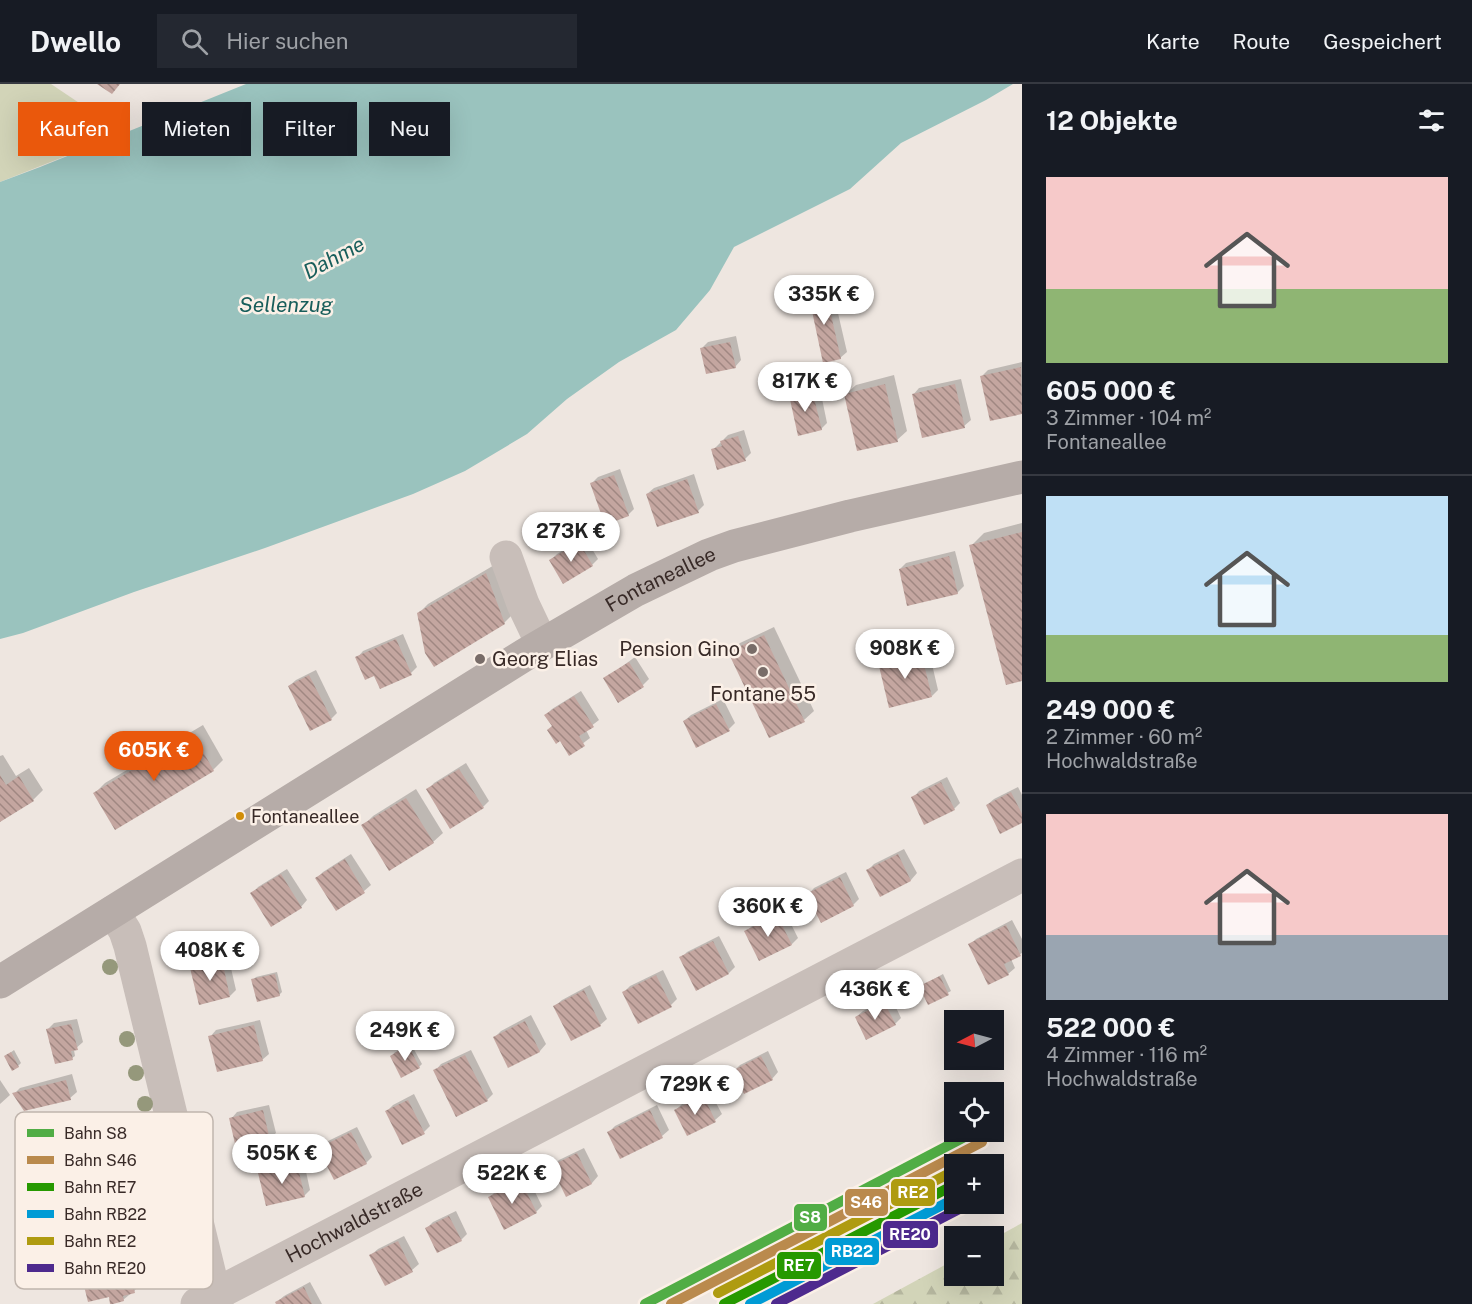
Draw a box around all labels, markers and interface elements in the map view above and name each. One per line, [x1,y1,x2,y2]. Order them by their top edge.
search box [157,14,577,68]
text: Dwello [30,25,121,58]
icon: search [178,25,211,58]
text: Hier suchen [226,28,349,54]
text: Karte [1146,29,1200,54]
text: Route [1233,29,1290,54]
text: Gespeichert [1323,29,1442,54]
chip: Kaufen [18,102,130,156]
chip: Mieten [142,102,251,156]
chip: Filter [263,102,357,156]
chip: Neu [369,102,450,156]
icon: filters [1415,104,1448,137]
text: 12 Objekte [1046,105,1178,136]
icon: home [1193,216,1301,324]
water label: Dahme [299,231,369,284]
pin: 335K € [775,275,873,326]
text: 335K € [788,282,860,306]
water label: Sellenzug [239,292,333,317]
pin: 817K € [756,362,854,413]
text: 817K € [772,369,838,393]
text: 605 000 € [1046,375,1176,406]
text: 3 Zimmer · 104 m² [1046,406,1211,430]
text: Fontaneallee [1046,430,1167,454]
pin: 273K € [522,512,620,563]
text: 273K € [536,519,606,543]
icon: home [1193,535,1301,643]
street label: Fontaneallee [601,542,719,617]
pin: 908K € [856,629,954,680]
text: 908K € [869,636,941,660]
place label: Pension Gino [619,637,740,661]
marker: Pension Gino [745,642,759,656]
place label: Georg Elias [492,647,598,671]
marker: Georg Elias [473,652,487,666]
marker: Fontane 55 [756,665,770,679]
place label: Fontane 55 [710,682,816,706]
text: 249 000 € [1046,694,1175,725]
text: 2 Zimmer · 60 m² [1046,725,1202,749]
pin: 605K € [105,731,203,782]
text: 605K € [118,738,190,762]
text: Hochwaldstraße [1046,749,1198,773]
place label: Fontaneallee [251,806,360,827]
marker: Fontaneallee [234,810,246,822]
icon: home [1193,853,1301,961]
pin: 360K € [719,887,817,938]
text: 360K € [732,894,804,918]
pin: 408K € [161,931,259,982]
text: 408K € [174,938,246,962]
pin: 436K € [826,970,924,1021]
text: 436K € [839,977,911,1001]
north arrow [944,1010,1004,1070]
map controls [944,1010,1004,1286]
pin: 249K € [356,1011,454,1062]
text: 522 000 € [1046,1012,1175,1043]
text: 249K € [370,1018,440,1042]
text: 4 Zimmer · 116 m² [1046,1043,1207,1067]
pin: 729K € [646,1065,744,1116]
text: Hochwaldstraße [1046,1067,1198,1091]
text: 729K € [660,1072,730,1096]
button: locate [944,1082,1004,1142]
legend [15,1112,213,1289]
text: Bahn S8 [64,1124,127,1143]
pin: 505K € [233,1134,331,1185]
text: 505K € [246,1141,318,1165]
text: Bahn S46 [64,1151,137,1170]
pin: 522K € [463,1154,561,1205]
button: + [944,1154,1004,1214]
text: 522K € [477,1161,547,1185]
street label: Hochwaldstraße [281,1177,427,1268]
text: Bahn RE7 [64,1178,136,1197]
line badge: RE2 [890,1178,936,1207]
text: RE2 [897,1183,929,1202]
line badge: S46 [844,1188,889,1217]
text: S46 [850,1193,882,1212]
line badge: S8 [793,1203,828,1232]
text: Bahn RB22 [64,1205,147,1224]
text: S8 [799,1208,821,1227]
line badge: RE20 [882,1220,939,1249]
text: RE20 [889,1225,931,1244]
button: − [944,1226,1004,1286]
text: Bahn RE2 [64,1232,136,1251]
line badge: RB22 [824,1237,880,1266]
text: RB22 [831,1242,873,1261]
line badge: RE7 [776,1251,822,1280]
text: RE7 [783,1256,815,1275]
text: Bahn RE20 [64,1259,146,1278]

